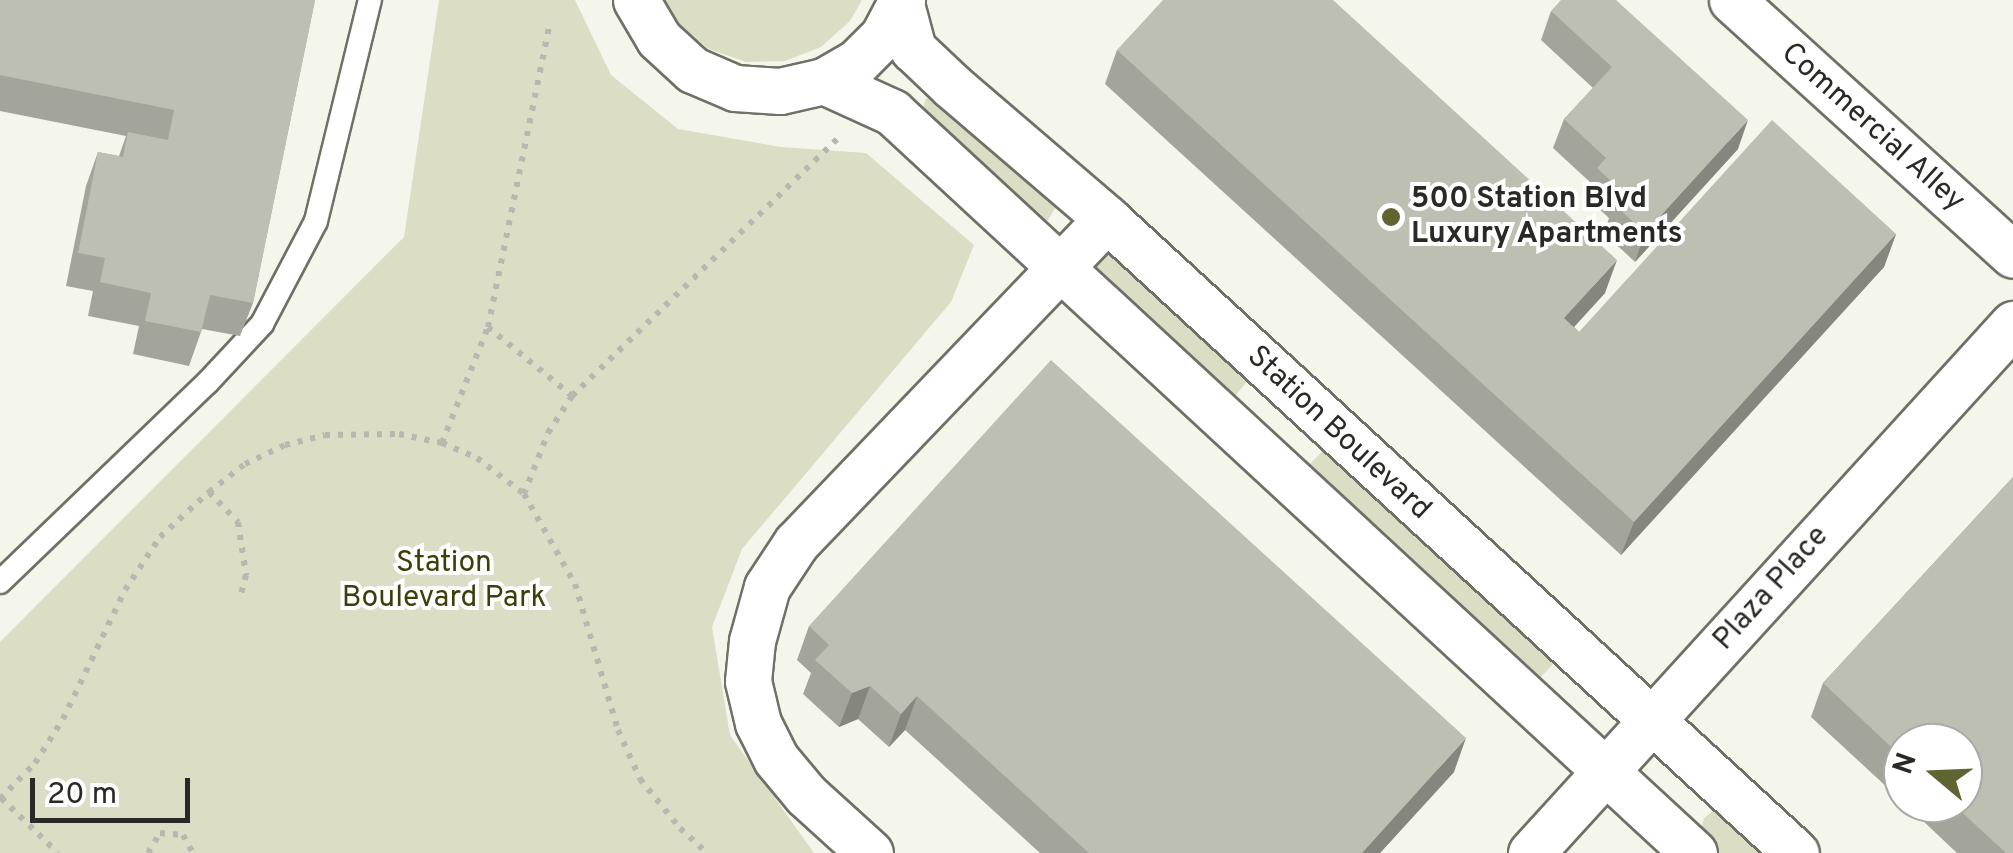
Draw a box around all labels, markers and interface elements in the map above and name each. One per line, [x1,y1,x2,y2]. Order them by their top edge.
street label: Commercial Alley [1772,36,1972,220]
place label: 500 Station Blvd Luxury Apartments [1411,182,1684,252]
marker: 500 Station Blvd Luxury Apartments [1380,206,1402,228]
street label: Station Boulevard [1238,339,1438,529]
street label: Plaza Place [1707,519,1837,659]
park label: Station Boulevard Park [342,546,546,616]
north arrow [1883,723,1983,823]
text: N [1886,749,1927,779]
scale bar [35,758,195,820]
text: 20 m [47,777,117,814]

